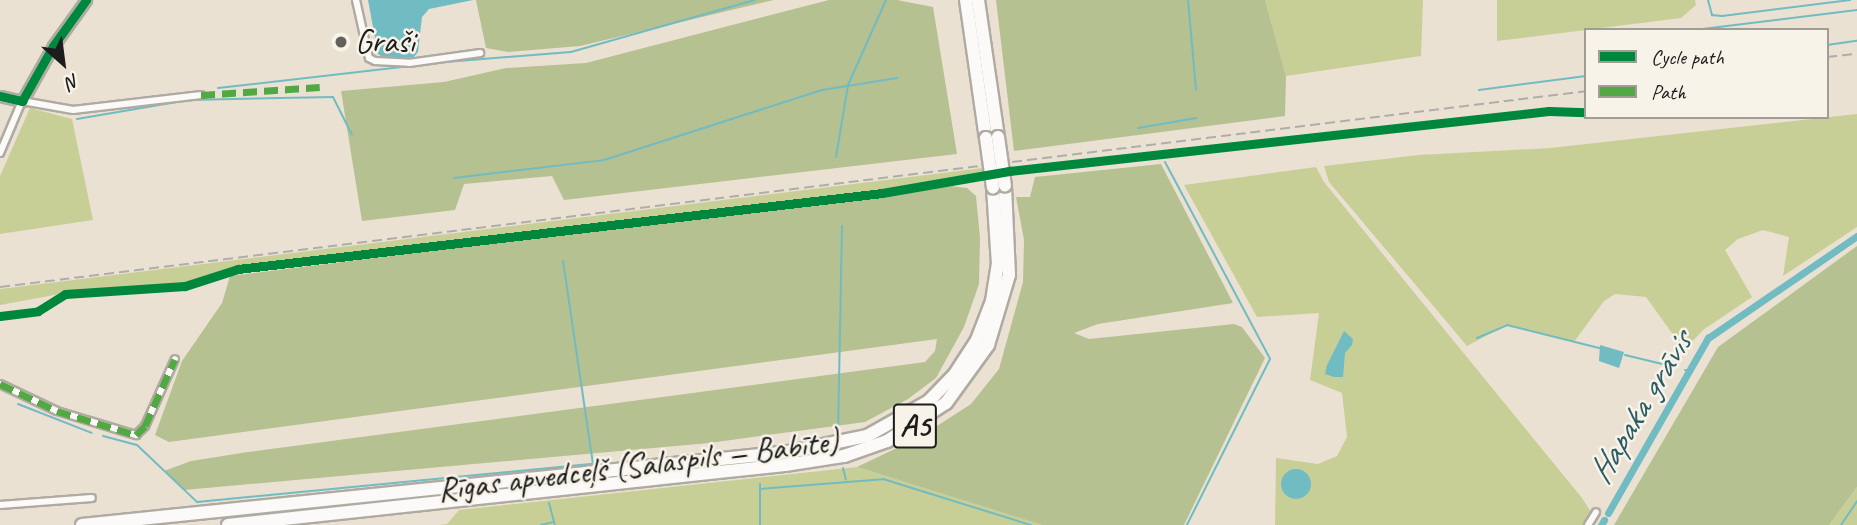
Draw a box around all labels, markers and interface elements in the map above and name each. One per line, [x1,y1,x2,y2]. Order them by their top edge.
place label: Graši [355,22,415,62]
north arrow [28,28,98,98]
legend [1584,28,1829,119]
marker: Graši [333,34,349,50]
text: Cycle path [1651,44,1724,70]
text: N [62,68,84,95]
text: Path [1651,79,1686,105]
water label: Hapaka grāvis [1579,325,1701,491]
road number: A5 [892,398,938,454]
street label: Rīgas apvedceļš (Salaspils — Babīte) [435,422,841,510]

